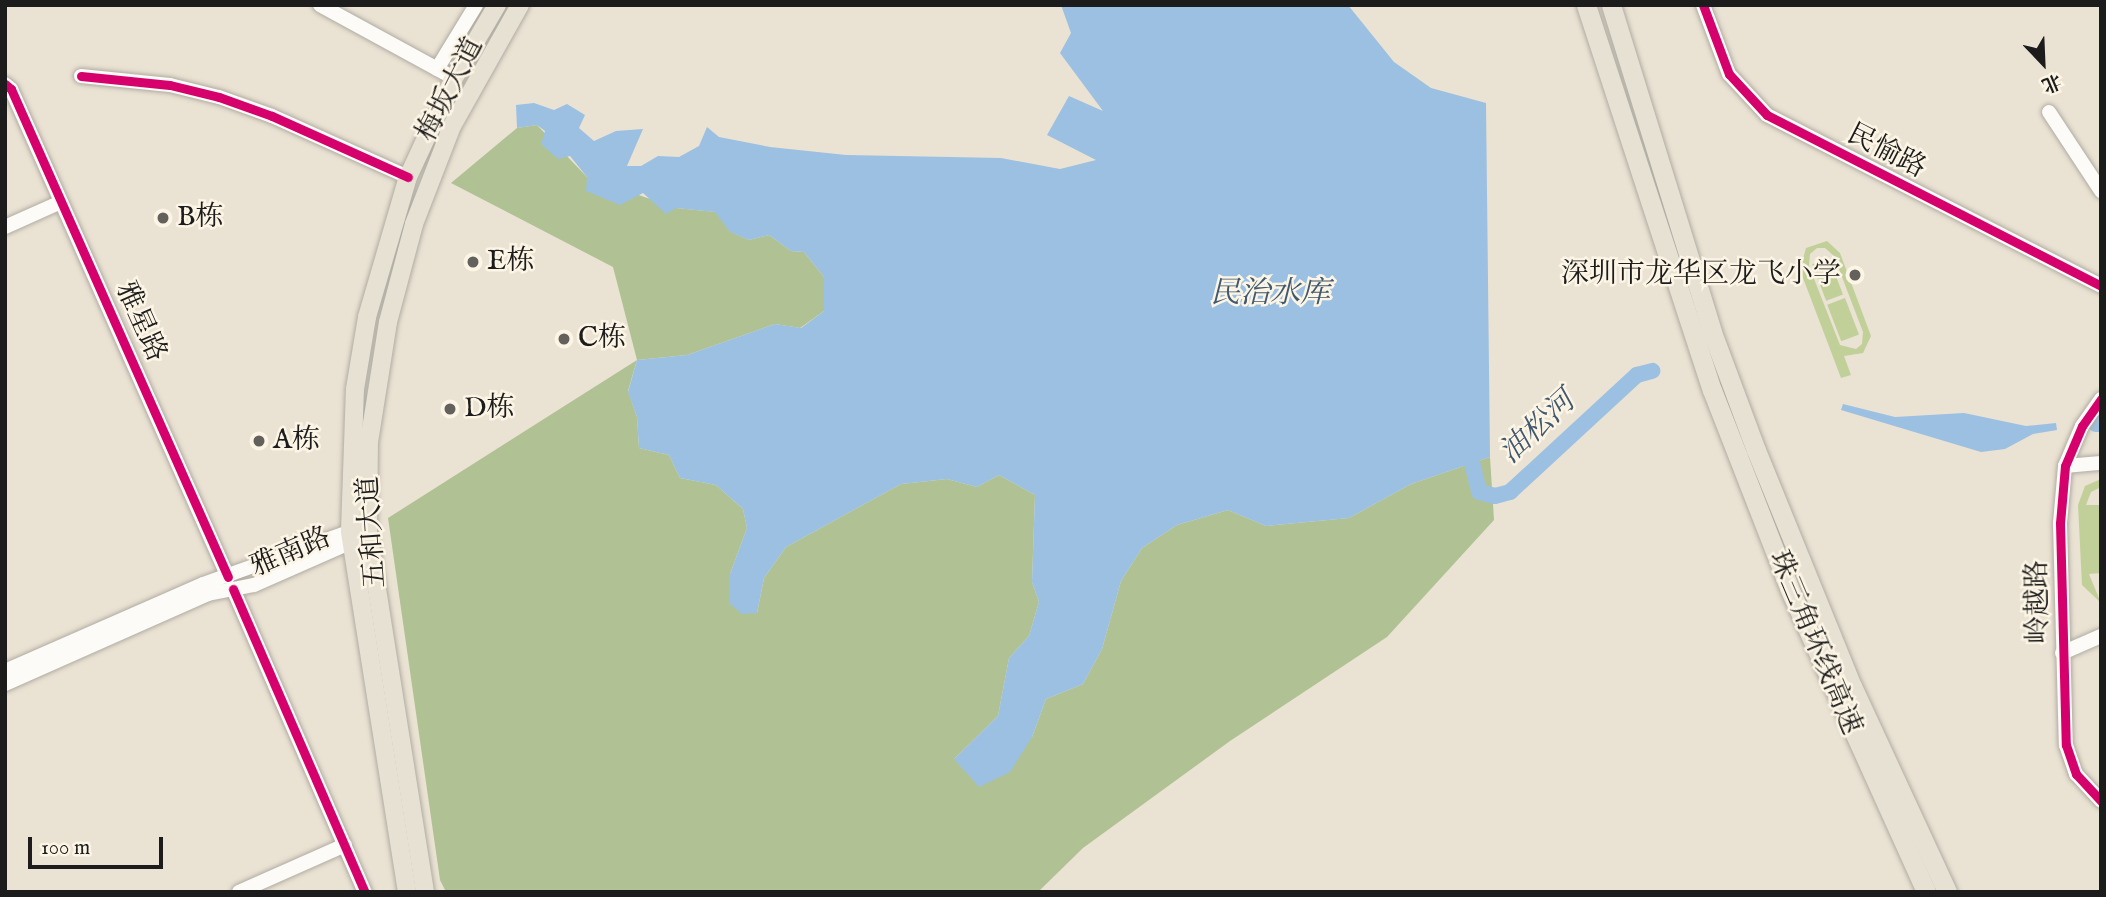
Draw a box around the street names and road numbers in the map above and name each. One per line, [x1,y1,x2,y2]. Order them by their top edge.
street label: 梅坂大道 [411,32,491,148]
street label: 民愉路 [1841,118,1931,186]
street label: 雅星路 [108,277,172,367]
street label: 五和大道 [352,475,394,589]
street label: 雅南路 [246,521,336,585]
street label: 珠三角环线高速 [1760,546,1868,740]
street label: 岭越路 [2021,560,2057,644]

